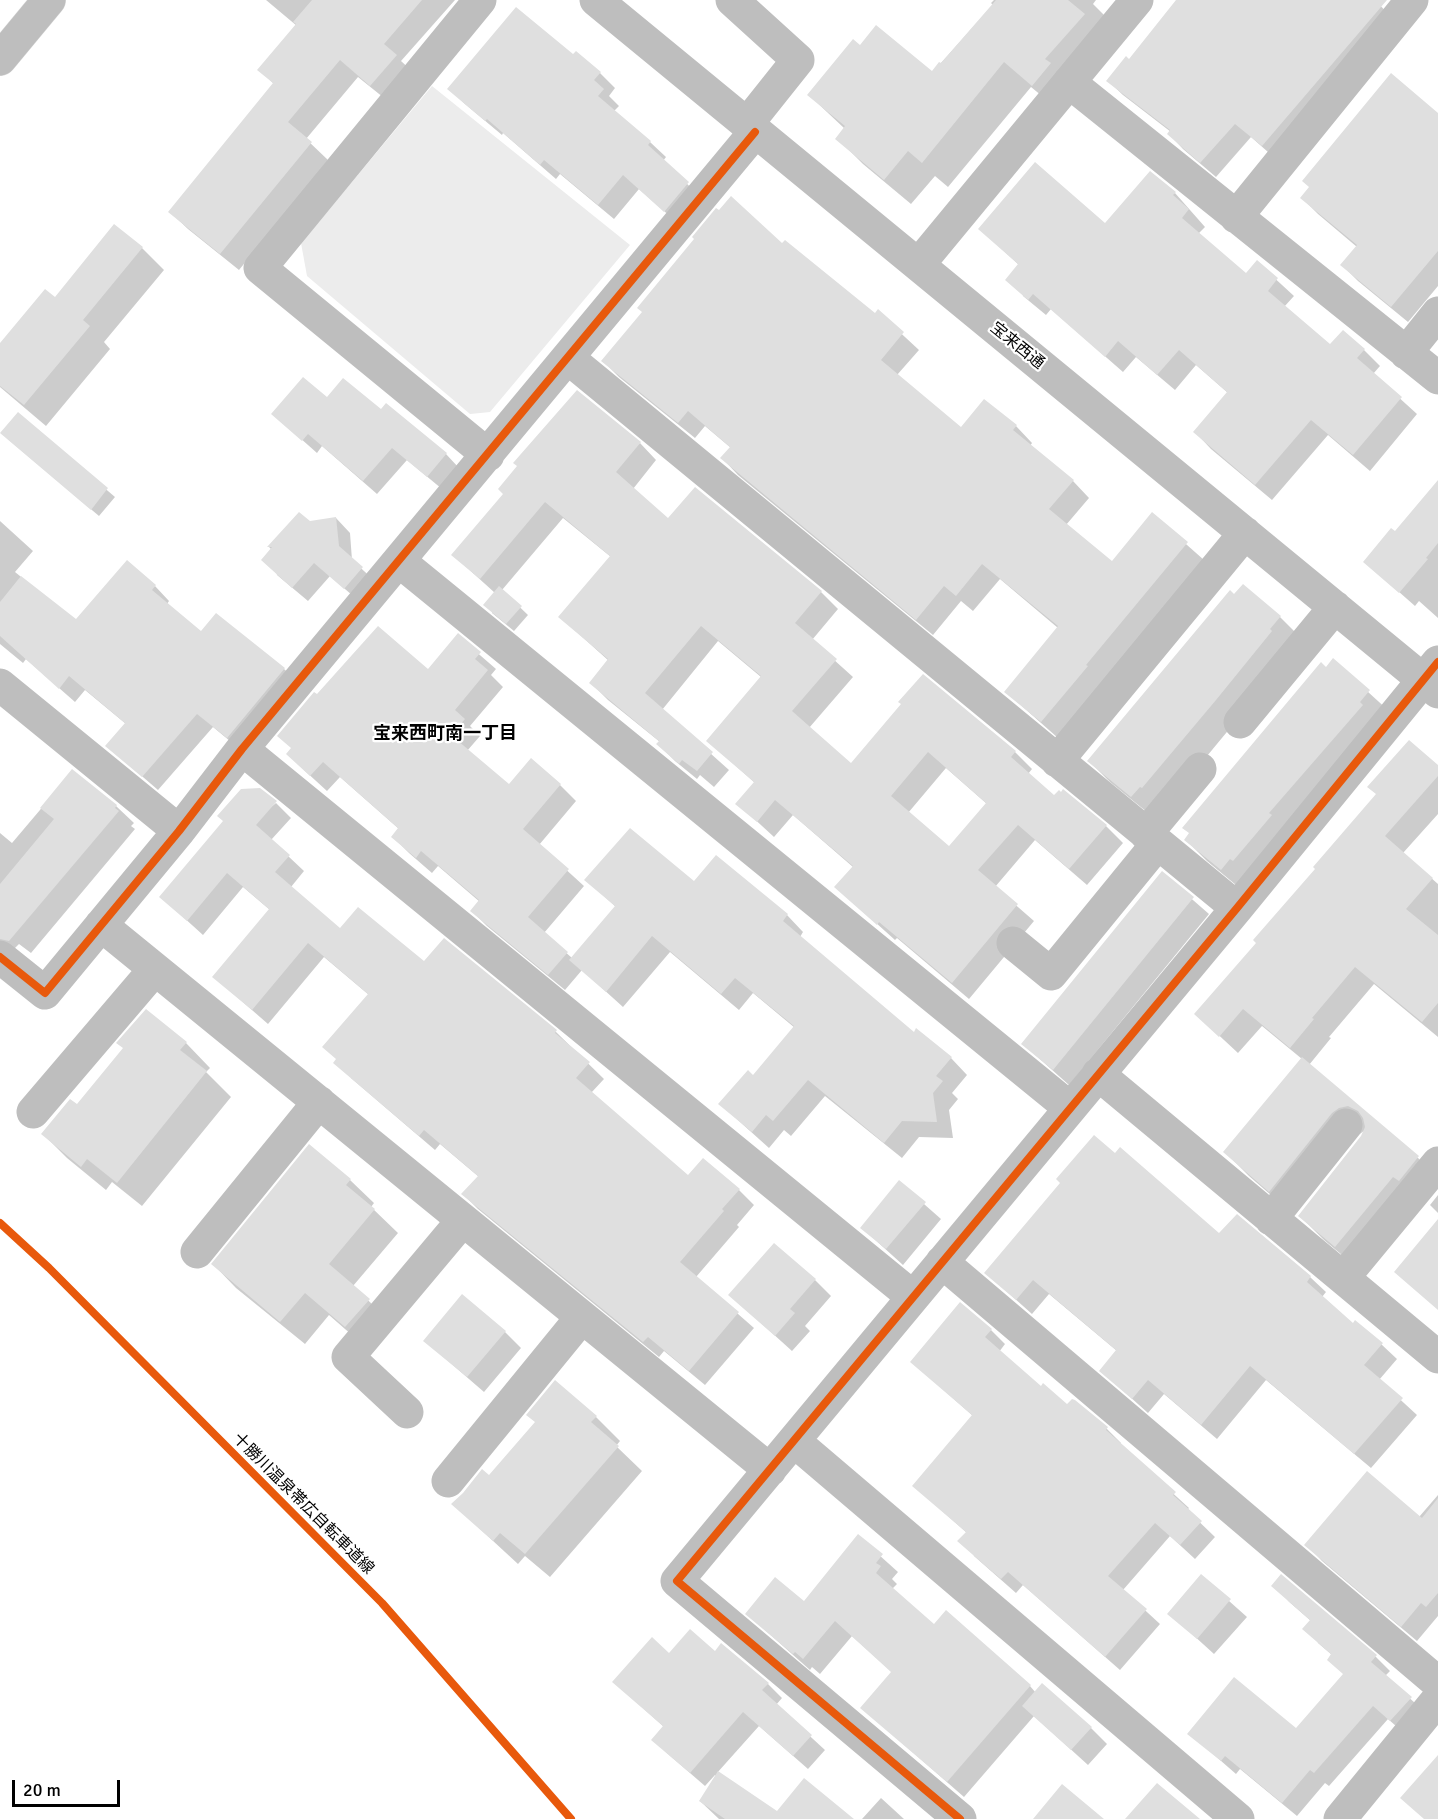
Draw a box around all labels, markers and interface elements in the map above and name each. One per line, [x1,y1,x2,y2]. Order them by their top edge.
street label: 宝来西通 [986,318,1048,374]
district label: 宝来西町南一丁目 [373,723,517,745]
street label: 十勝川温泉帯広自転車道線 [228,1429,378,1579]
scale bar [15,1768,123,1806]
text: 20 m [23,1779,61,1801]

